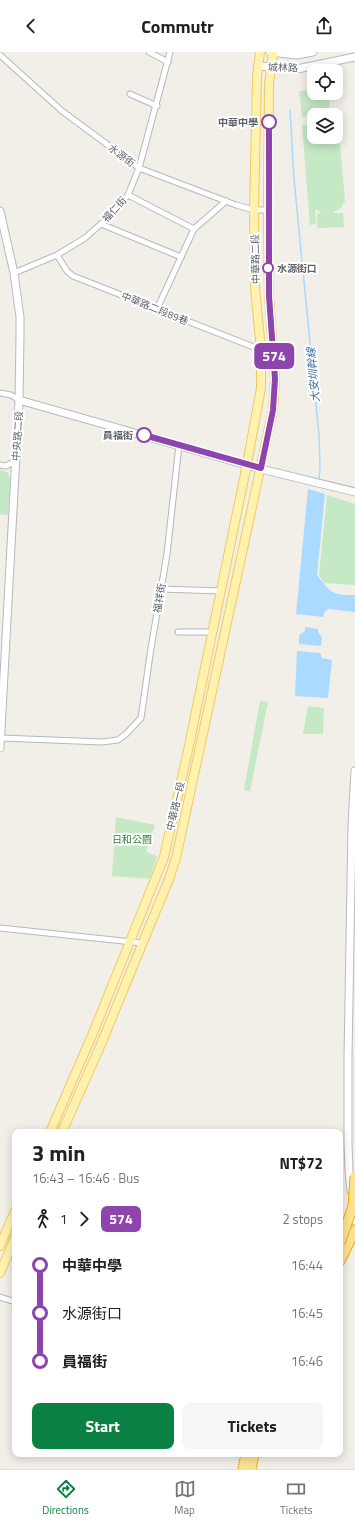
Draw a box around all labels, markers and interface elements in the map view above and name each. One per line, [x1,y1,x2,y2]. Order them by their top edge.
text: Commutr [141,13,214,40]
icon: back [20,15,42,37]
icon: share [313,15,335,37]
street label: 城林路 [268,59,298,76]
map controls [307,64,343,144]
button: locate [307,64,343,100]
button: layers [307,108,343,144]
marker: 中華中學 [261,114,277,130]
place label: 中華中學 [218,115,258,130]
street label: 水源街 [105,140,138,170]
street label: 福仁街 [99,193,130,225]
street label: 中華路二段 [248,234,263,284]
place label: 水源街口 [277,261,317,276]
marker: 水源街口 [262,262,274,274]
street label: 中華路二段89巷 [119,288,191,329]
line badge: 574 [251,343,297,369]
text: 574 [262,345,286,366]
water label: 大安圳幹線 [302,345,323,403]
street label: 中央路二段 [8,411,27,461]
marker: 員福街 [136,427,152,443]
place label: 員福街 [103,428,133,443]
street label: 福祥街 [150,582,169,614]
street label: 中華路一段 [163,780,188,832]
park label: 日和公園 [112,832,152,847]
text: 3 min [32,1136,85,1170]
text: NT$72 [280,1152,323,1175]
text: 16:43 – 16:46 · Bus [32,1168,139,1188]
icon: walk [32,1208,54,1230]
icon: forward [73,1208,95,1230]
text: 574 [109,1208,133,1229]
text: 1 [60,1209,67,1229]
text: 2 stops [282,1209,323,1229]
text: 中華中學 [62,1254,122,1277]
text: 16:44 [291,1255,323,1275]
text: 水源街口 [62,1302,122,1325]
text: 16:45 [291,1303,323,1323]
text: 員福街 [62,1350,107,1373]
text: 16:46 [291,1351,323,1371]
button: Start [32,1403,174,1449]
button: Tickets [182,1403,323,1449]
tab: Directions [42,1478,89,1518]
tab: Map [174,1478,196,1518]
tab: Tickets [280,1478,313,1518]

